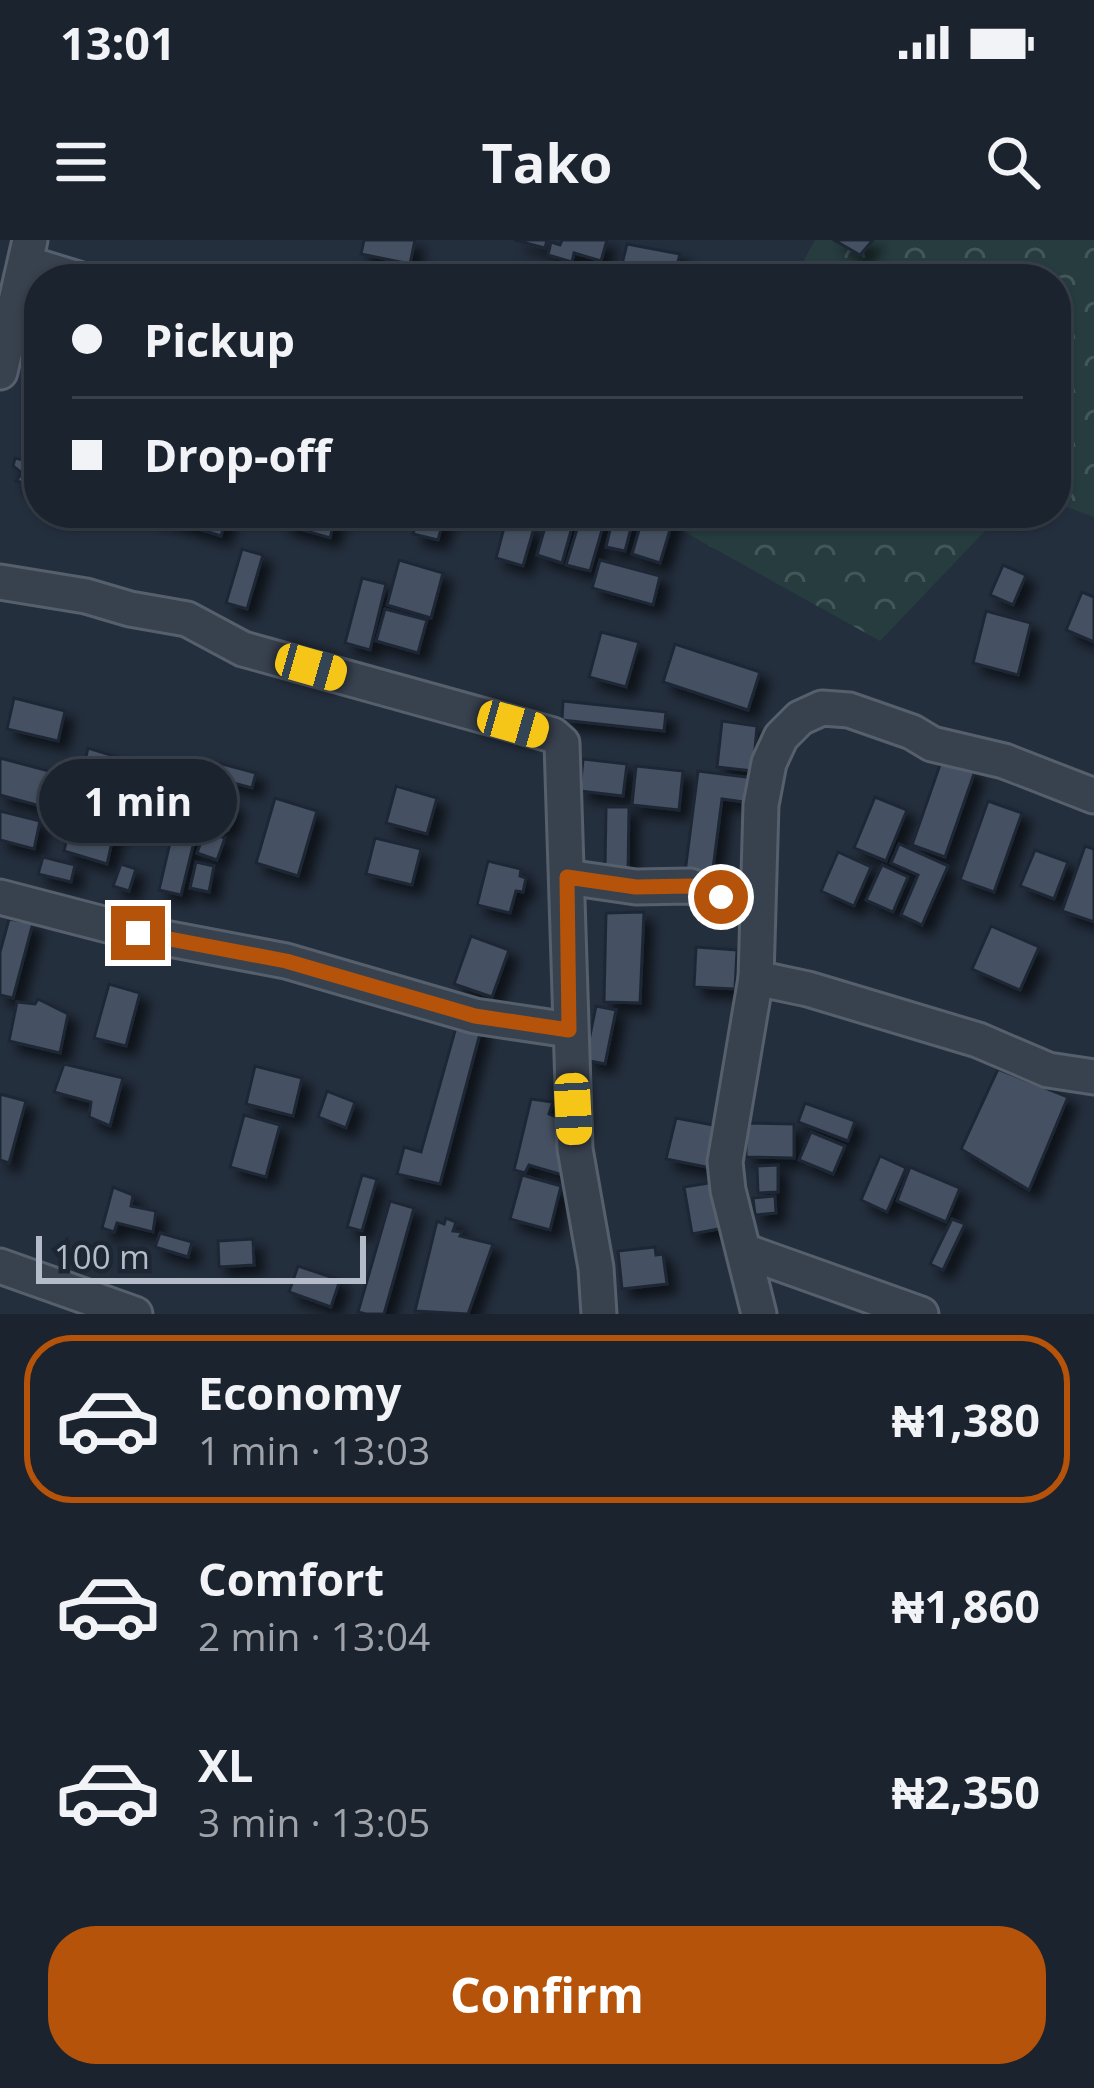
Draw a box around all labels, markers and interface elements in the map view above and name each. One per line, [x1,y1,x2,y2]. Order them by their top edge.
text: 13:01 [60,12,176,73]
text: Tako [482,125,612,199]
icon: menu [48,129,114,195]
icon: search [980,129,1046,195]
text: Pickup [144,309,295,370]
text: Drop-off [144,424,331,485]
car [271,640,351,694]
car [473,697,553,751]
callout: 1 min [39,759,237,843]
text: 1 min [84,774,192,827]
route start [694,870,748,924]
route end [111,906,165,960]
car [553,1072,593,1146]
scale bar [36,1230,366,1283]
text: 100 m [54,1234,150,1279]
text: Economy [198,1362,401,1423]
icon: car [54,1365,162,1473]
text: ₦1,380 [892,1389,1040,1450]
text: 1 min · 13:03 [198,1423,430,1476]
text: Comfort [198,1548,384,1609]
icon: car [54,1551,162,1659]
text: ₦1,860 [892,1575,1040,1636]
text: 2 min · 13:04 [198,1609,430,1662]
text: XL [198,1734,253,1795]
icon: car [54,1737,162,1845]
text: ₦2,350 [892,1761,1040,1822]
text: 3 min · 13:05 [198,1795,430,1848]
button: Confirm [48,1926,1046,2064]

